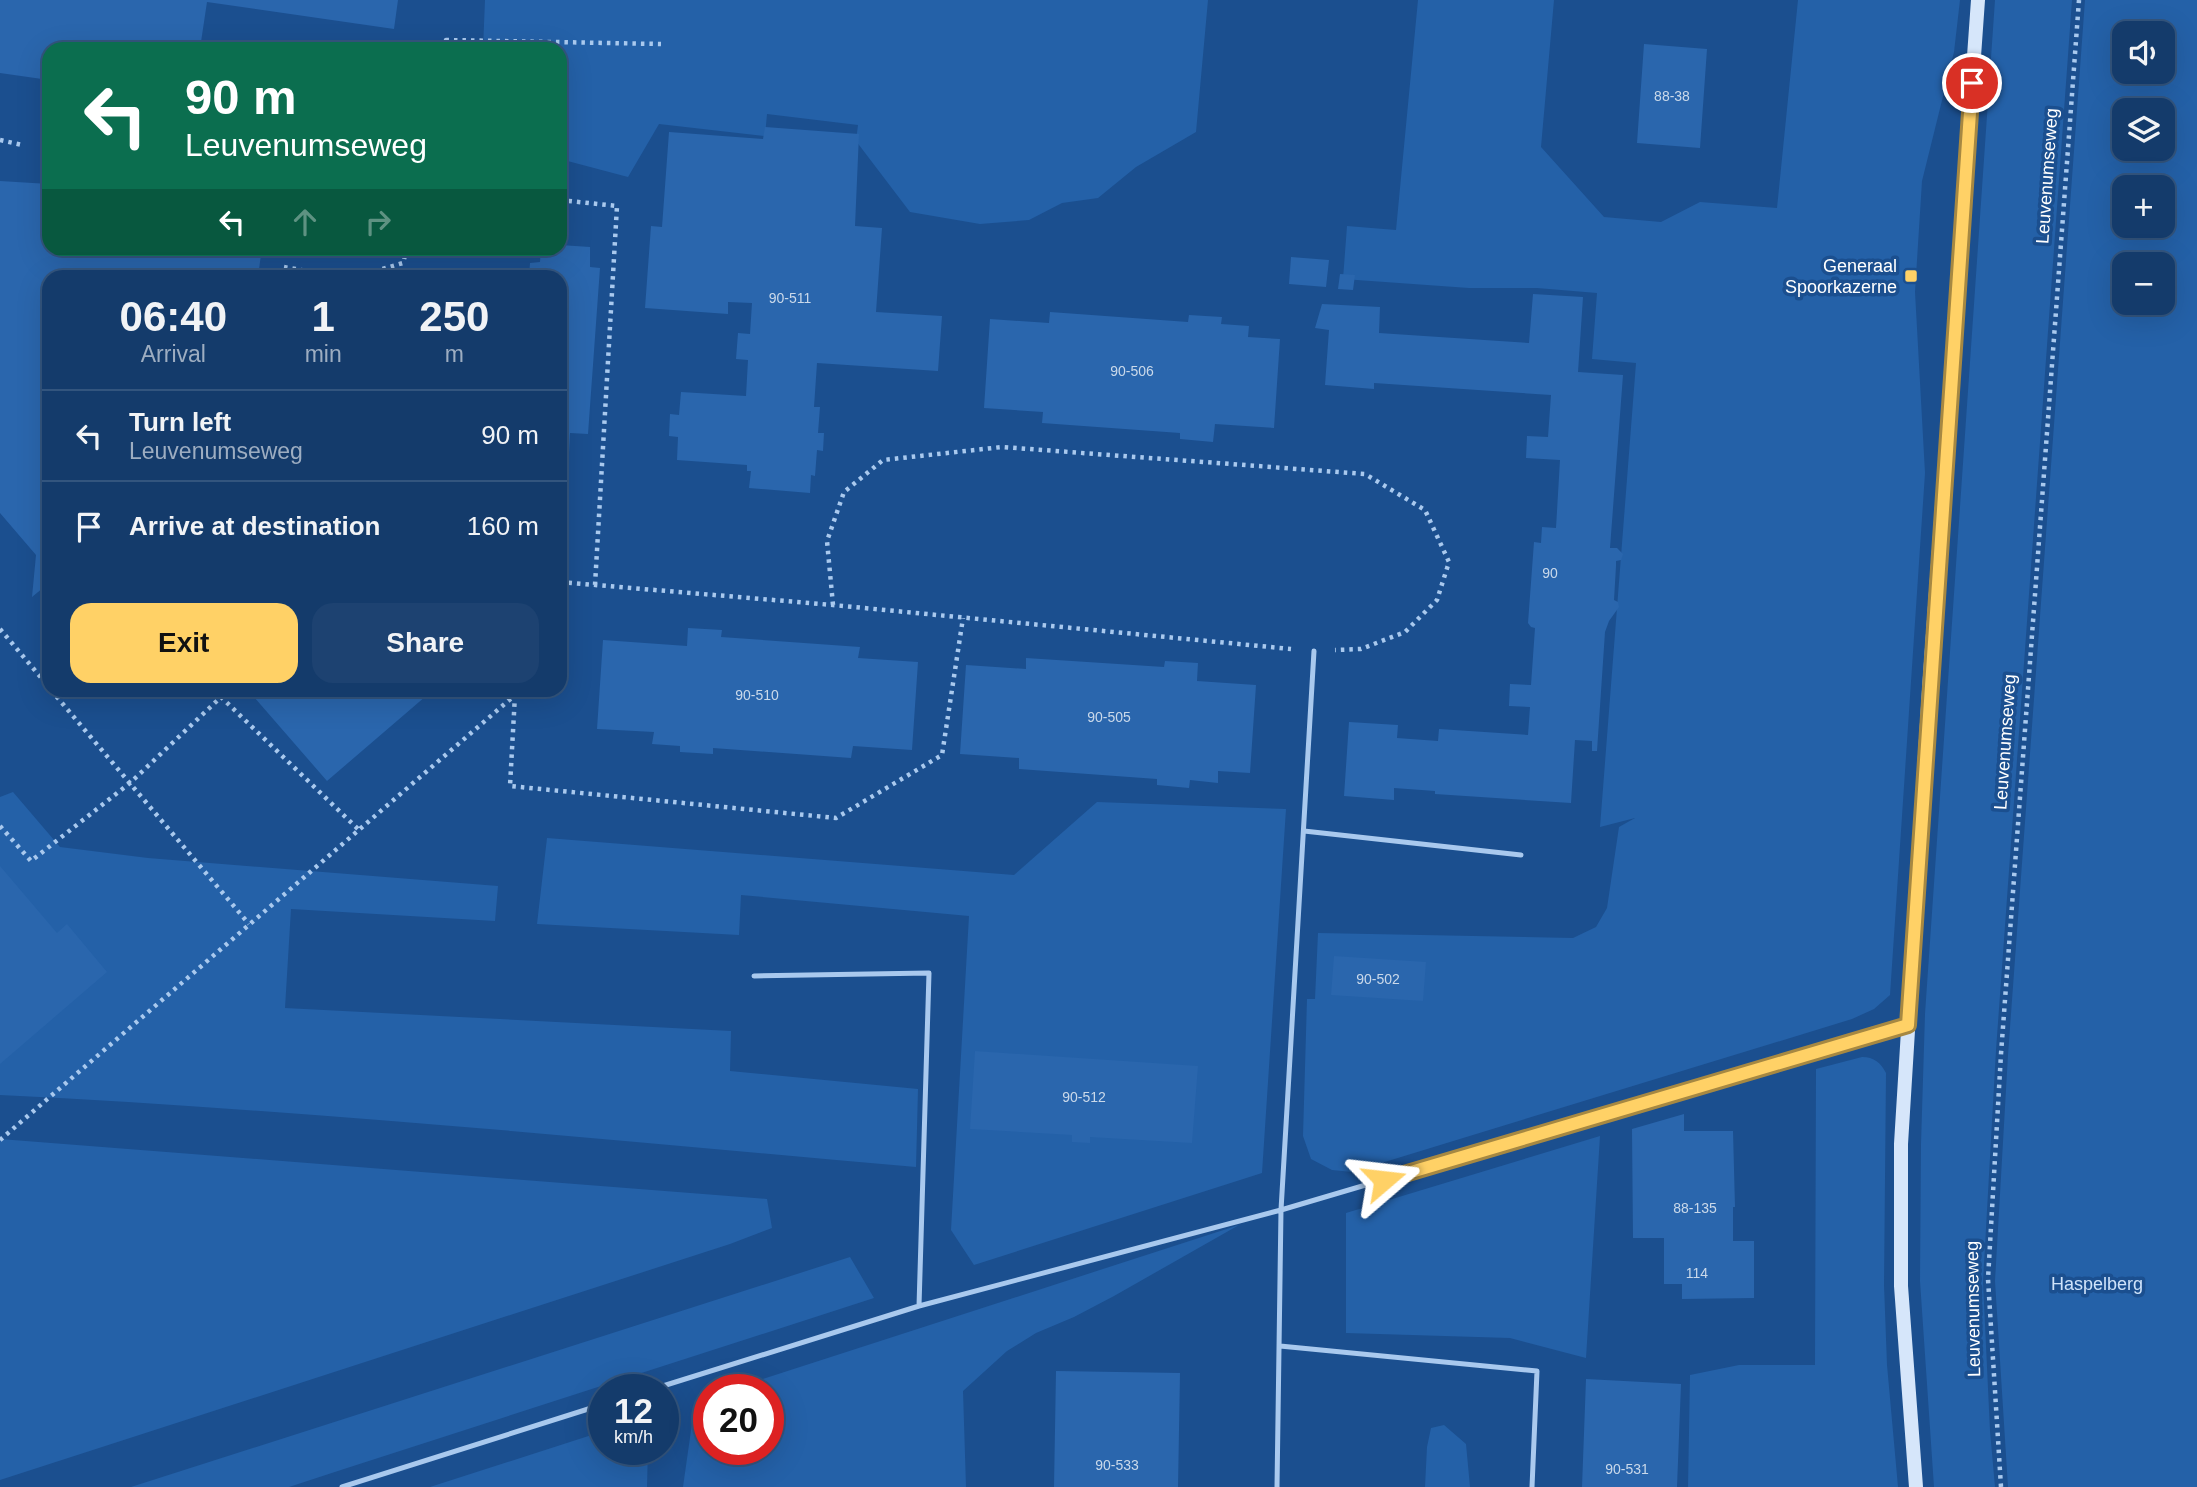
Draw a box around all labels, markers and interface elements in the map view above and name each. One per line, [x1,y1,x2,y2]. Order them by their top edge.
map controls [2112,21,2175,315]
button: sound [2112,21,2175,84]
pin [1942,53,2002,113]
icon: arrive [1953,64,1991,102]
icon: left [70,70,161,161]
text: 90 m [185,70,297,124]
house number: 88-38 [1654,88,1690,104]
button: layers [2112,98,2175,161]
street label: Leuvenumseweg [2032,107,2062,245]
text: Leuvenumseweg [185,127,427,163]
button: + [2112,175,2175,238]
icon: left [213,203,251,241]
icon: ahead [286,203,324,241]
icon: right [359,203,397,241]
button: − [2112,252,2175,315]
place label: Generaal Spoorkazerne [1785,256,1897,297]
marker: Generaal Spoorkazerne [1903,268,1919,284]
house number: 90-511 [769,290,811,306]
text: 06:40 [120,293,227,340]
text: 1 [311,293,335,340]
text: 250 [419,293,489,340]
text: Arrival [141,341,206,367]
text: min [305,341,342,367]
text: m [445,341,464,367]
house number: 90-506 [1110,363,1154,379]
text: Turn left [129,407,231,437]
icon: left [70,417,108,455]
text: 90 m [481,420,539,450]
text: Leuvenumseweg [129,438,303,464]
icon: arrive [70,508,108,546]
text: Arrive at destination [129,511,380,541]
text: 160 m [467,511,539,541]
house number: 90 [1542,565,1558,581]
button: Exit [70,603,298,683]
button: Share [312,603,539,683]
street label: Leuvenumseweg [1990,673,2020,811]
house number: 90-510 [735,687,779,703]
house number: 90-505 [1087,709,1131,725]
house number: 90-502 [1356,971,1400,987]
house number: 90-512 [1062,1089,1106,1105]
position arrow [1347,1143,1421,1217]
house number: 88-135 [1673,1200,1717,1216]
street label: Leuvenumseweg [1962,1241,1984,1377]
house number: 114 [1686,1265,1708,1281]
park label: Haspelberg [2051,1274,2143,1294]
speed limit sign: 20 [693,1374,784,1465]
text: 12 [614,1391,653,1430]
text: km/h [614,1427,653,1447]
house number: 90-533 [1095,1457,1139,1473]
house number: 90-531 [1605,1461,1649,1477]

